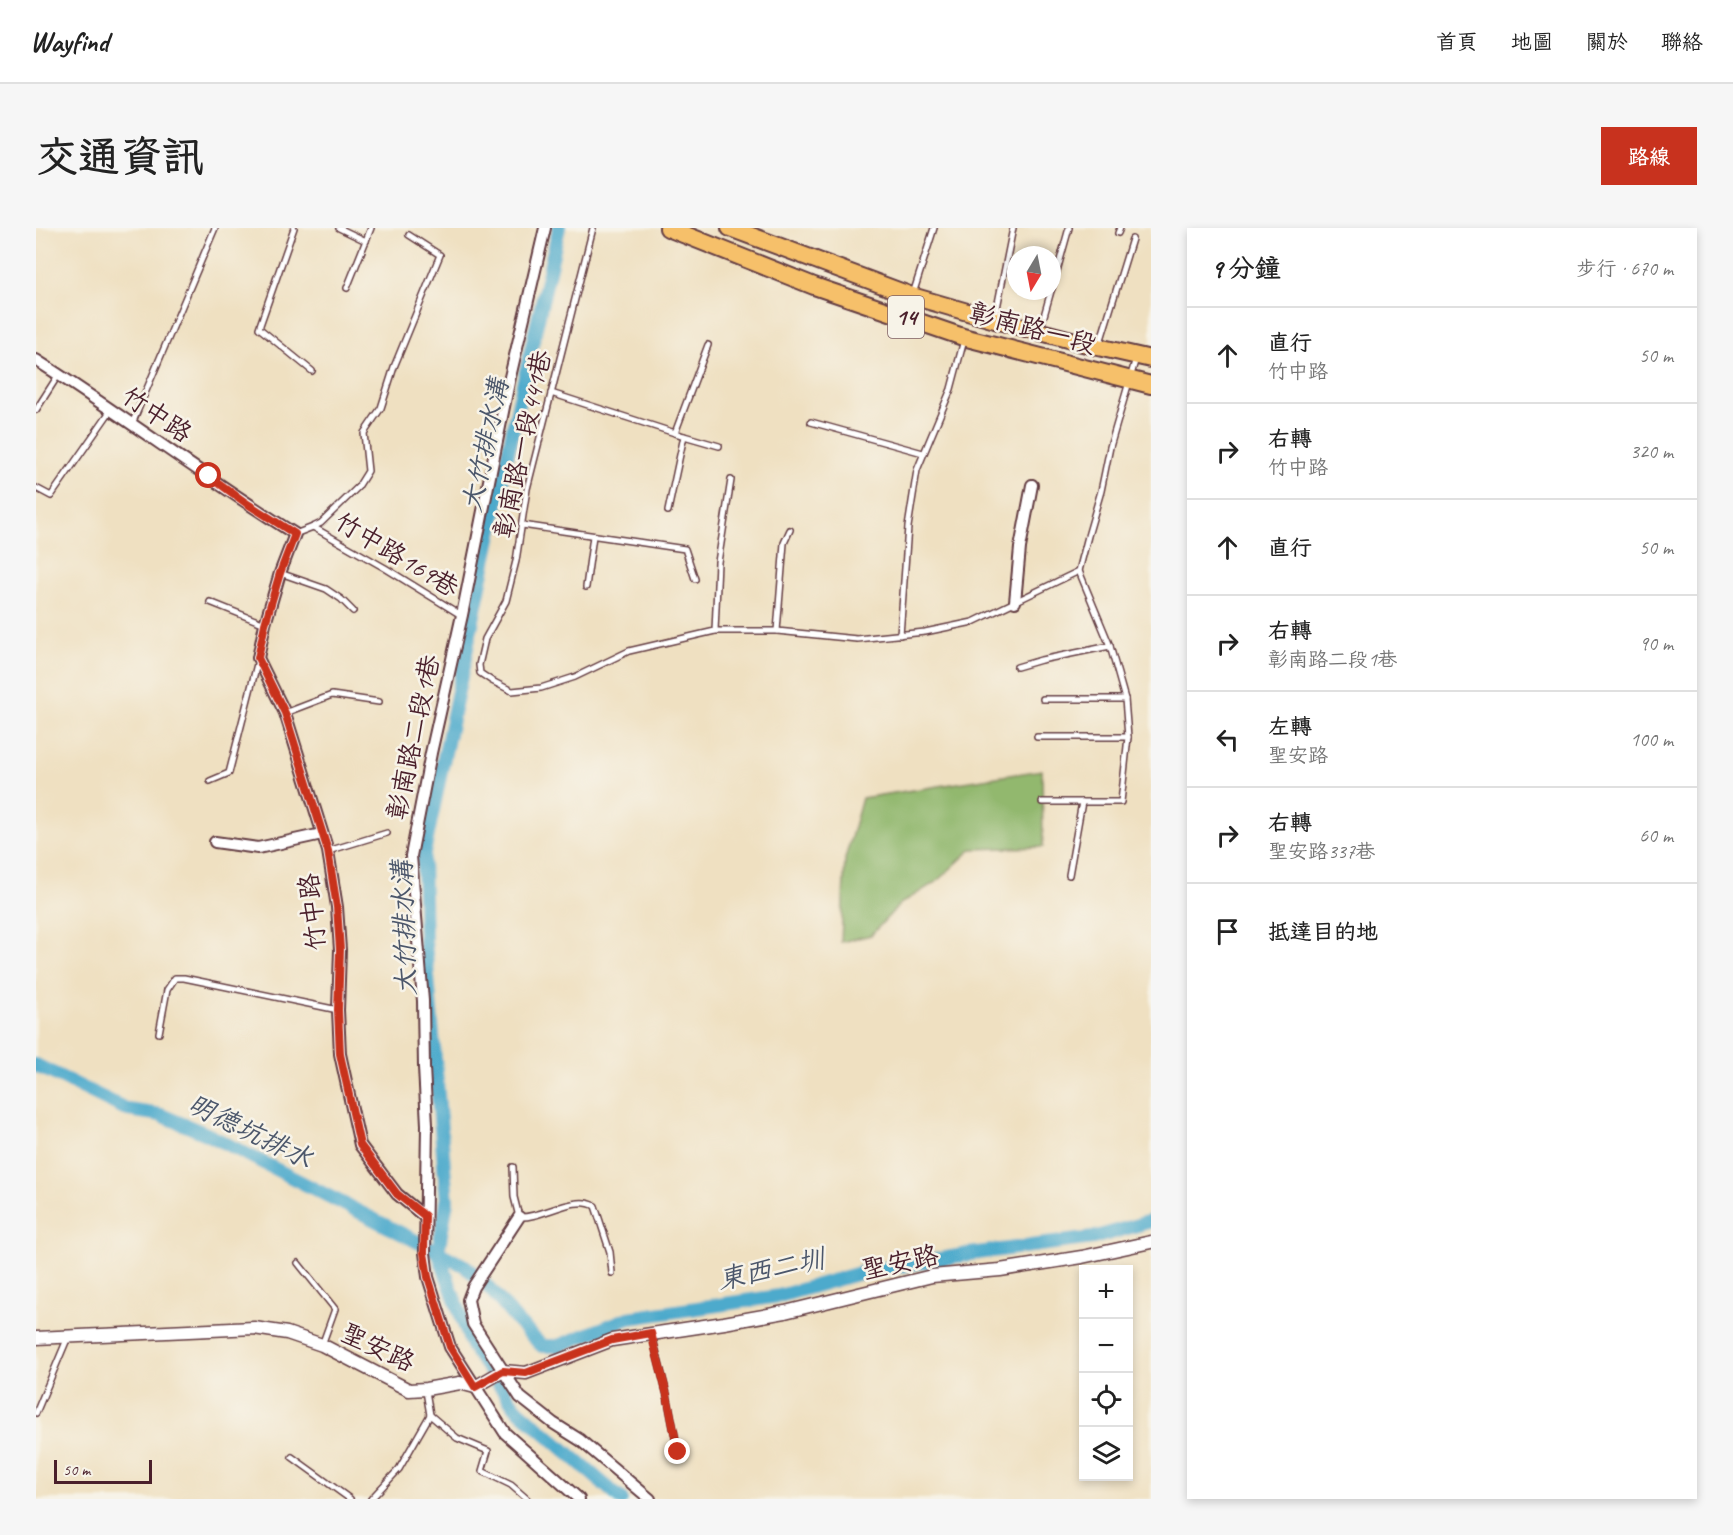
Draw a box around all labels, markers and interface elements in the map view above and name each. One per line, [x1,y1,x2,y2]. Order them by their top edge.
text: Wayfind [30,24,109,59]
text: 首頁 [1436,29,1478,55]
text: 地圖 [1511,29,1553,55]
text: 關於 [1586,29,1628,55]
text: 聯絡 [1661,29,1703,55]
button: 路線 [1601,127,1697,185]
text: 交通資訊 [36,131,204,184]
north arrow [1007,246,1061,300]
text: 9 分鐘 [1211,252,1281,285]
text: 步行 · 670 m [1577,256,1673,281]
road number: 14 [888,296,924,338]
street label: 彰南路一段 [966,296,1100,361]
text: 直行 [1268,329,1312,357]
icon: ahead [1211,339,1244,372]
text: 50 m [1639,343,1673,368]
street label: 彰南路一段441巷 [486,347,558,541]
text: 竹中路 [1268,359,1328,384]
water label: 大竹排水溝 [454,373,516,515]
street label: 竹中路 [115,379,198,450]
text: 右轉 [1268,425,1312,453]
icon: right [1211,435,1244,468]
text: 320 m [1630,439,1673,464]
text: 竹中路 [1268,455,1328,480]
route start [195,462,221,488]
street label: 竹中路169巷 [329,504,465,604]
icon: ahead [1211,531,1244,564]
text: 直行 [1268,534,1312,562]
text: 50 m [1639,535,1673,560]
text: 右轉 [1268,617,1312,645]
icon: right [1211,627,1244,660]
text: 90 m [1639,631,1673,656]
text: 彰南路二段1巷 [1268,647,1397,672]
street label: 彰南路二段1巷 [380,652,447,823]
text: 左轉 [1268,713,1312,741]
icon: left [1211,723,1244,756]
text: 100 m [1630,727,1673,752]
text: 聖安路 [1268,743,1328,768]
text: 右轉 [1268,809,1312,837]
icon: right [1211,819,1244,852]
text: 60 m [1639,823,1673,848]
text: 聖安路337巷 [1268,839,1375,864]
water label: 大竹排水溝 [385,858,423,996]
street label: 竹中路 [292,871,333,952]
icon: arrive [1211,915,1244,948]
text: 抵達目的地 [1268,918,1378,946]
water label: 明德坑排水 [182,1086,319,1176]
street label: 聖安路 [859,1238,942,1287]
water label: 東西二圳 [715,1241,830,1297]
map controls [1079,1265,1133,1481]
button: + [1079,1265,1133,1319]
street label: 聖安路 [335,1316,420,1379]
button: − [1079,1319,1133,1373]
button: locate [1079,1373,1133,1427]
button: layers [1079,1427,1133,1481]
route end [664,1438,690,1464]
scale bar [54,1457,152,1484]
text: 50 m [63,1460,90,1480]

